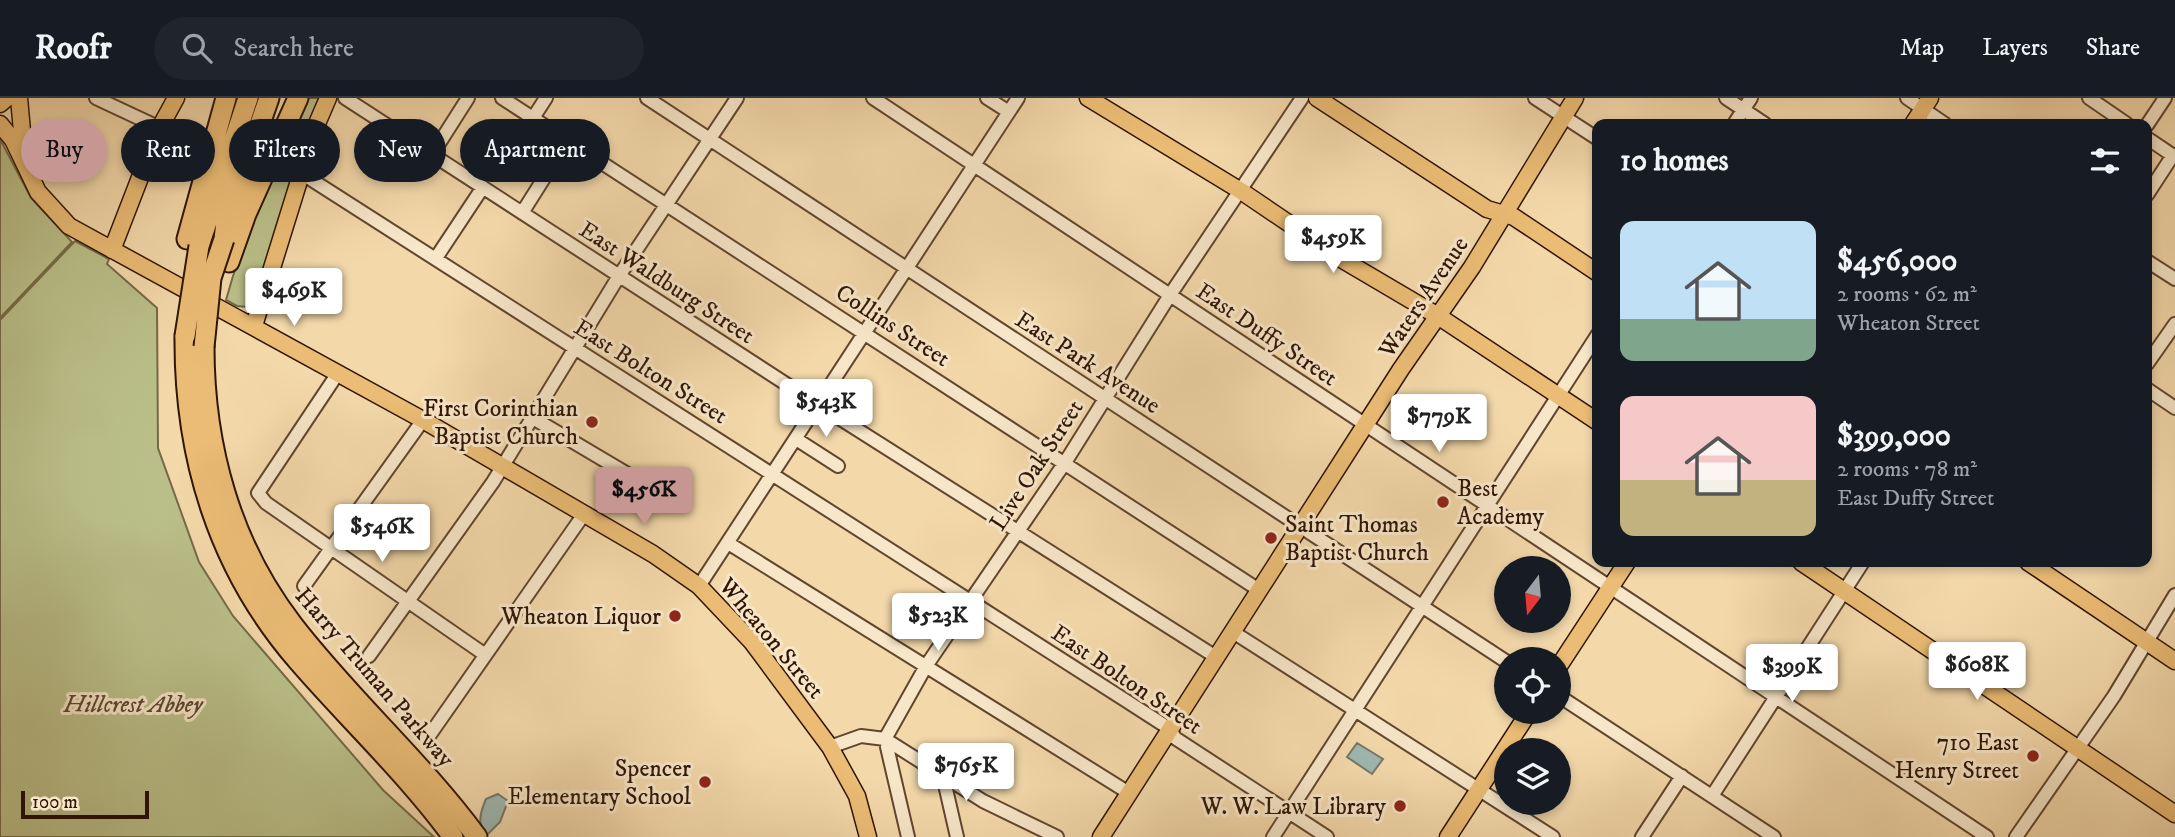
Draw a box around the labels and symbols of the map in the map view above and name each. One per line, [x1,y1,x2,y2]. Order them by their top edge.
street label: East Waldburg Street [573,215,760,351]
pin: $459K [1284,216,1382,275]
street label: Waters Avenue [1372,231,1475,365]
pin: $469K [245,268,343,328]
street label: East Duffy Street [1190,276,1343,393]
street label: Collins Street [830,278,956,374]
street label: East Park Avenue [1009,305,1166,421]
street label: East Bolton Street [568,313,733,431]
pin: $543K [777,380,875,439]
place label: First Corinthian Baptist Church [423,394,578,452]
street label: Live Oak Street [983,394,1090,537]
pin: $779K [1390,394,1488,454]
marker: First Corinthian Baptist Church [584,414,600,430]
pin: $456K [595,468,693,527]
place label: Best Academy [1457,474,1545,532]
marker: Best Academy [1435,494,1451,510]
pin: $546K [333,504,431,564]
place label: Saint Thomas Baptist Church [1285,510,1429,568]
marker: Saint Thomas Baptist Church [1263,530,1279,546]
north arrow [1494,556,1572,634]
street label: Wheaton Street [711,571,831,706]
street label: Harry Truman Parkway [288,582,461,774]
pin: $523K [889,594,987,653]
place label: Wheaton Liquor [500,602,661,632]
marker: Wheaton Liquor [667,608,683,624]
street label: East Bolton Street [1045,618,1208,742]
pin: $608K [1928,642,2026,702]
pin: $399K [1743,644,1841,704]
park label: Hillcrest Abbey [63,690,204,720]
place label: 710 East Henry Street [1895,728,2019,786]
pin: $765K [917,744,1015,803]
marker: 710 East Henry Street [2025,748,2041,764]
place label: Spencer Elementary School [507,754,692,812]
marker: Spencer Elementary School [697,774,713,790]
scale bar [21,788,149,820]
place label: W. W. Law Library [1200,792,1387,822]
marker: W. W. Law Library [1392,798,1408,814]

